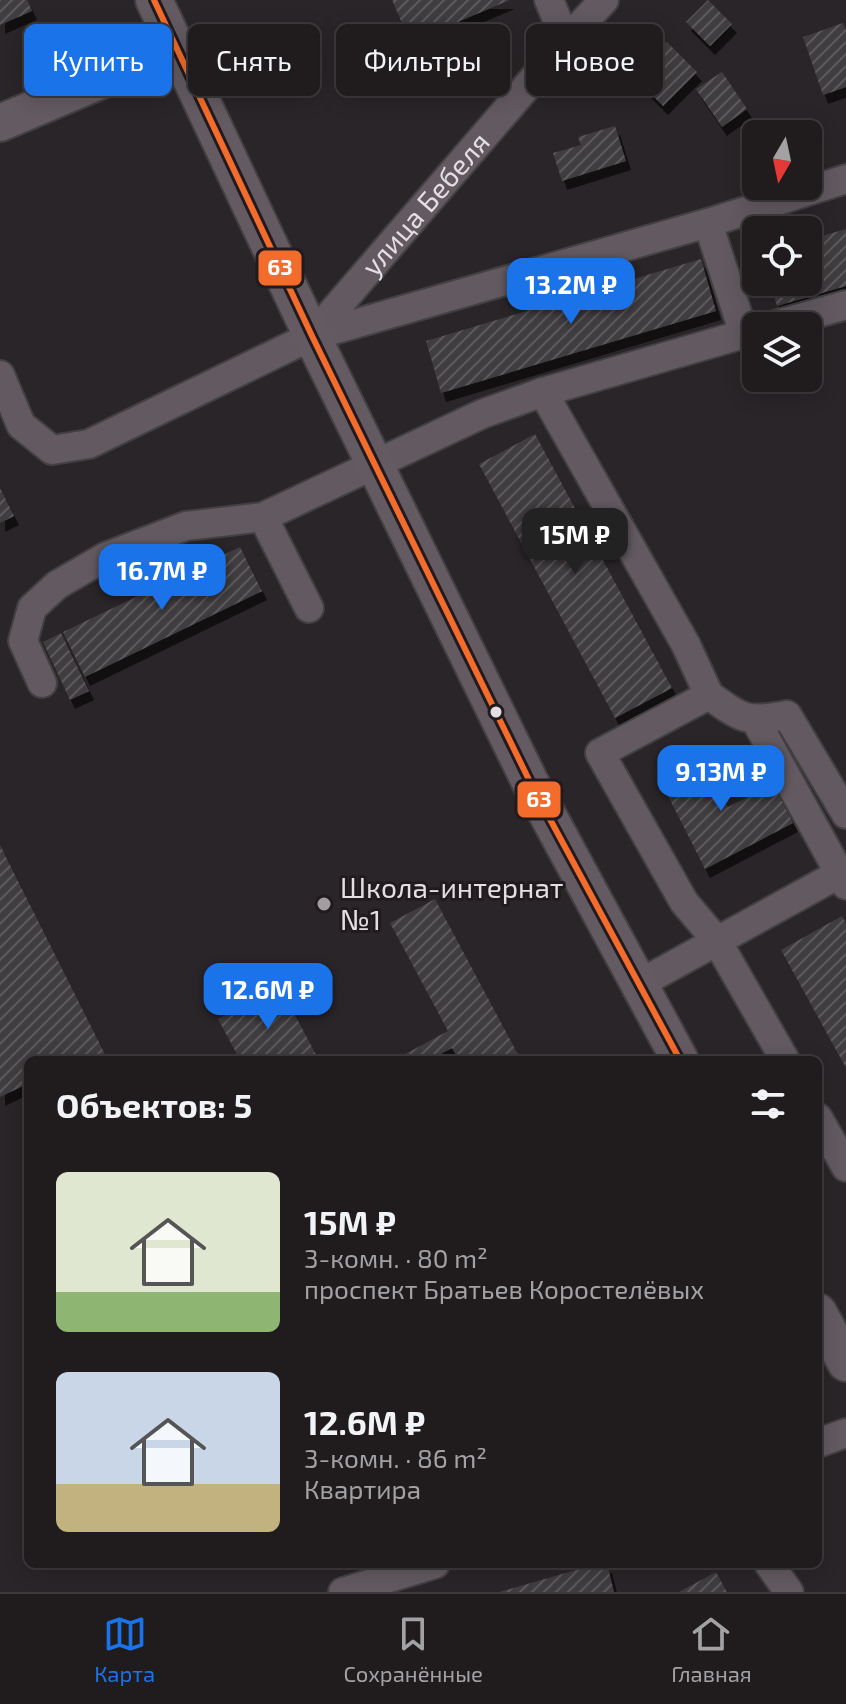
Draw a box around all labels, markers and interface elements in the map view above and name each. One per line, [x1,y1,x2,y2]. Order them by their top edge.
chip: Купить [24,24,172,96]
chip: Снять [188,24,320,96]
chip: Фильтры [336,24,510,96]
chip: Новое [526,24,663,96]
north arrow [742,120,822,200]
map controls [742,120,822,392]
street label: улица Бебеля [354,125,496,282]
button: locate [742,216,822,296]
line badge: 63 [257,249,303,287]
text: 63 [267,253,293,279]
pin: 13.2M ₽ [497,258,645,326]
text: 13.2M ₽ [525,268,617,299]
button: layers [742,312,822,392]
pin: 15M ₽ [519,508,631,576]
text: 15M ₽ [540,518,610,549]
pin: 16.7M ₽ [88,544,236,612]
text: 16.7M ₽ [117,554,207,585]
unlabelled marker [488,704,504,720]
pin: 9.13M ₽ [647,745,795,813]
text: 9.13M ₽ [675,755,767,786]
line badge: 63 [516,780,562,819]
text: 63 [526,785,552,811]
place label: Школа-интернат №1 [340,870,564,936]
marker: Школа-интернат №1 [315,895,333,913]
pin: 12.6M ₽ [194,963,342,1031]
text: 12.6M ₽ [222,973,314,1004]
icon: filters [746,1082,790,1126]
text: Объектов: 5 [56,1084,252,1125]
text: 15M ₽ [304,1201,396,1242]
icon: home [120,1204,216,1300]
text: 3-комн. · 80 m² [304,1242,488,1273]
text: проспект Братьев Коростелёвых [304,1273,704,1304]
text: 12.6M ₽ [304,1401,425,1442]
icon: home [120,1404,216,1500]
text: 3-комн. · 86 m² [304,1442,487,1473]
text: Квартира [304,1473,421,1504]
tab: Карта [94,1612,155,1686]
tab: Сохранённые [344,1612,483,1686]
tab: Главная [671,1612,752,1686]

